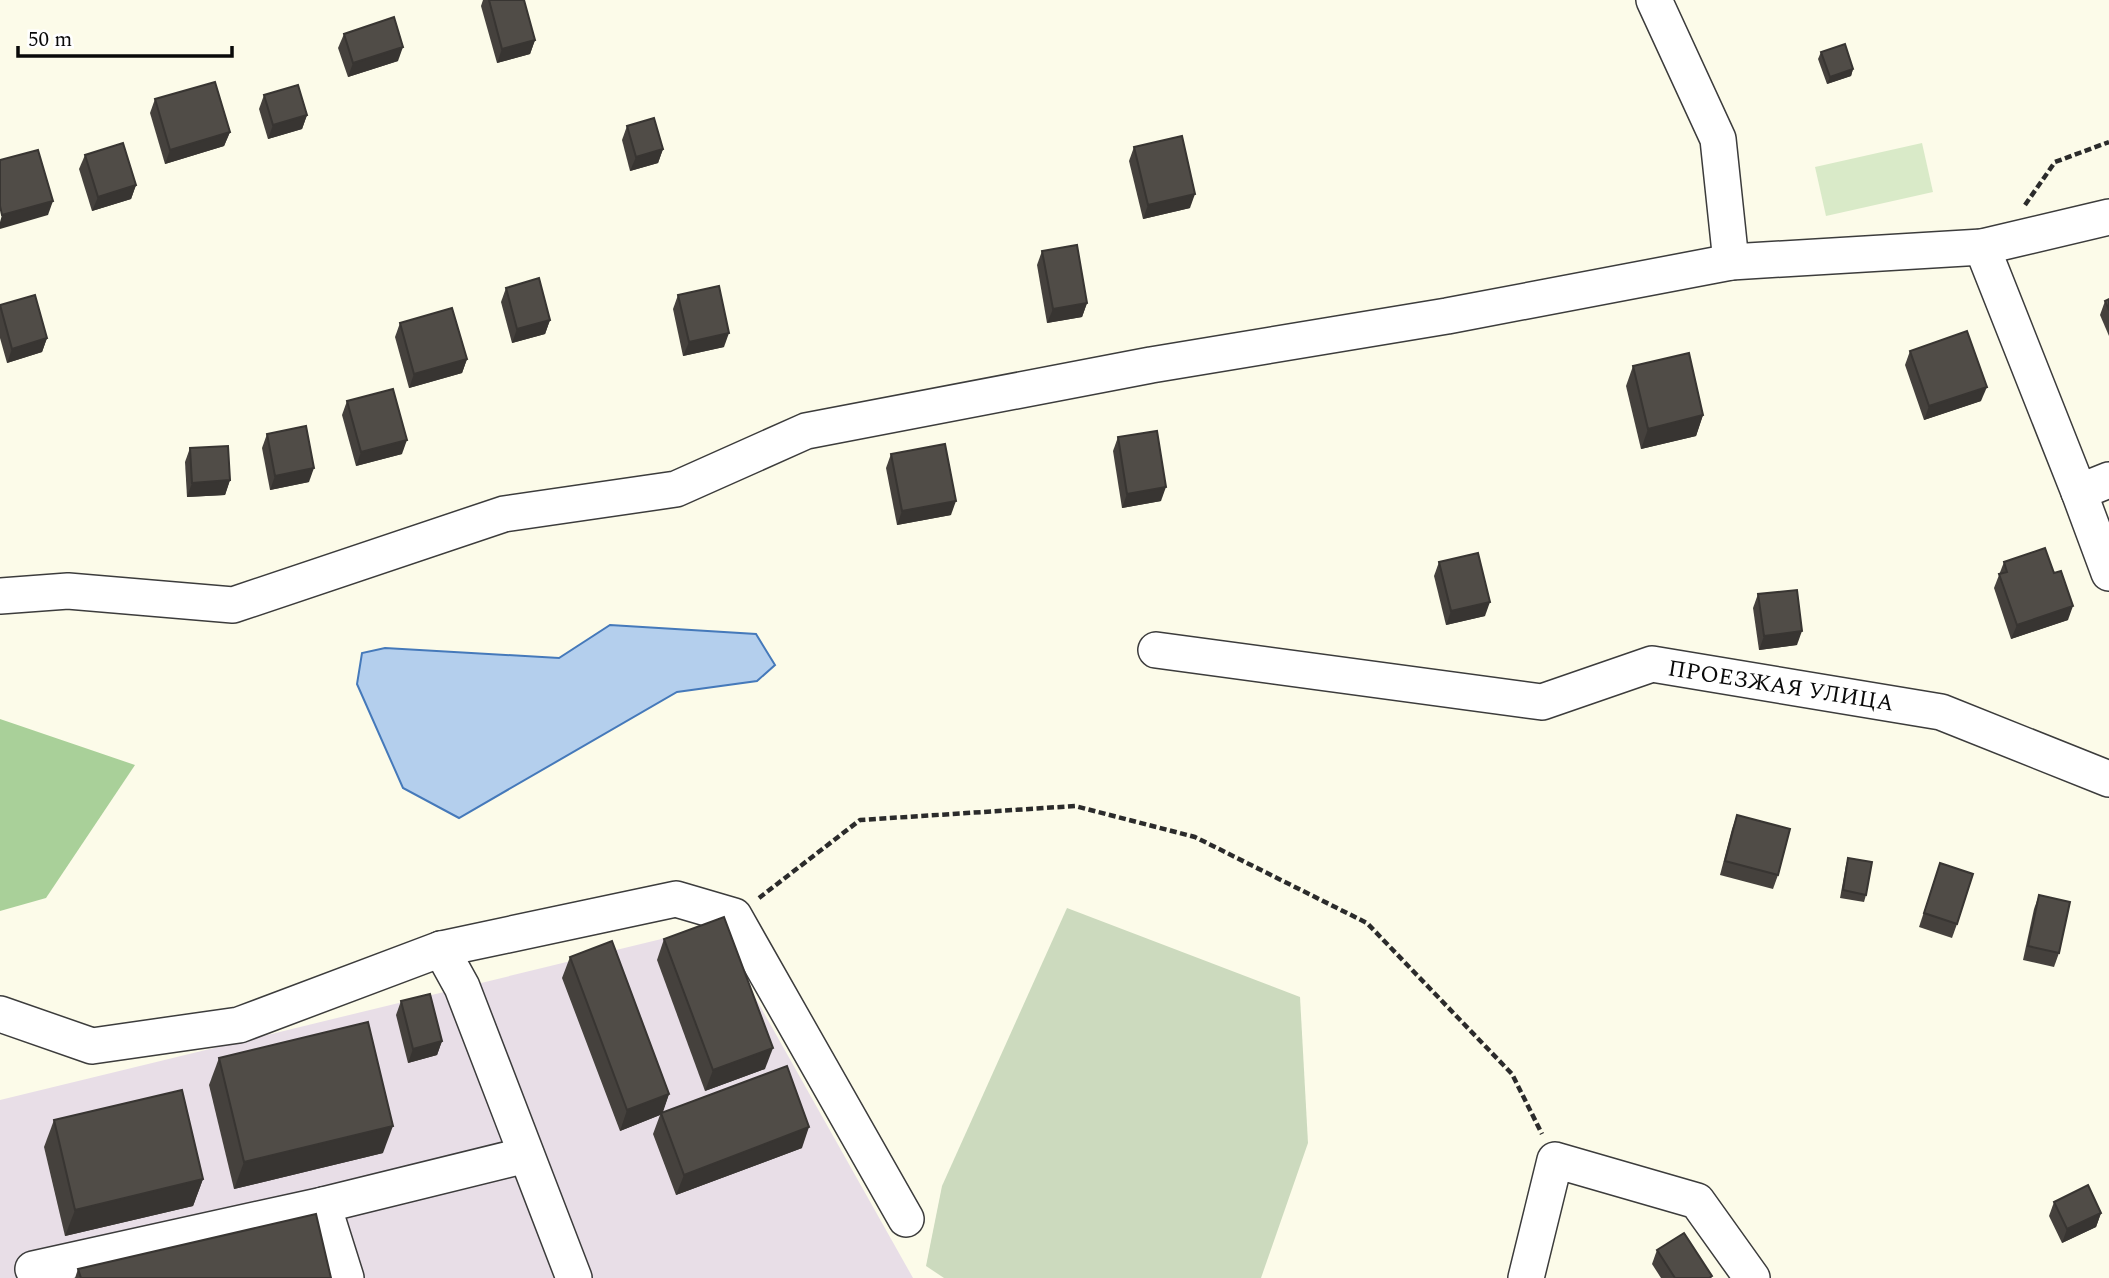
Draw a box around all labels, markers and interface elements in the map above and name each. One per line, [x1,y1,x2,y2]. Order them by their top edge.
scale bar [18,14,231,58]
text: 50 m [28,24,72,56]
street label: ПРОЕЗЖАЯ УЛИЦА [1665,651,1896,722]

